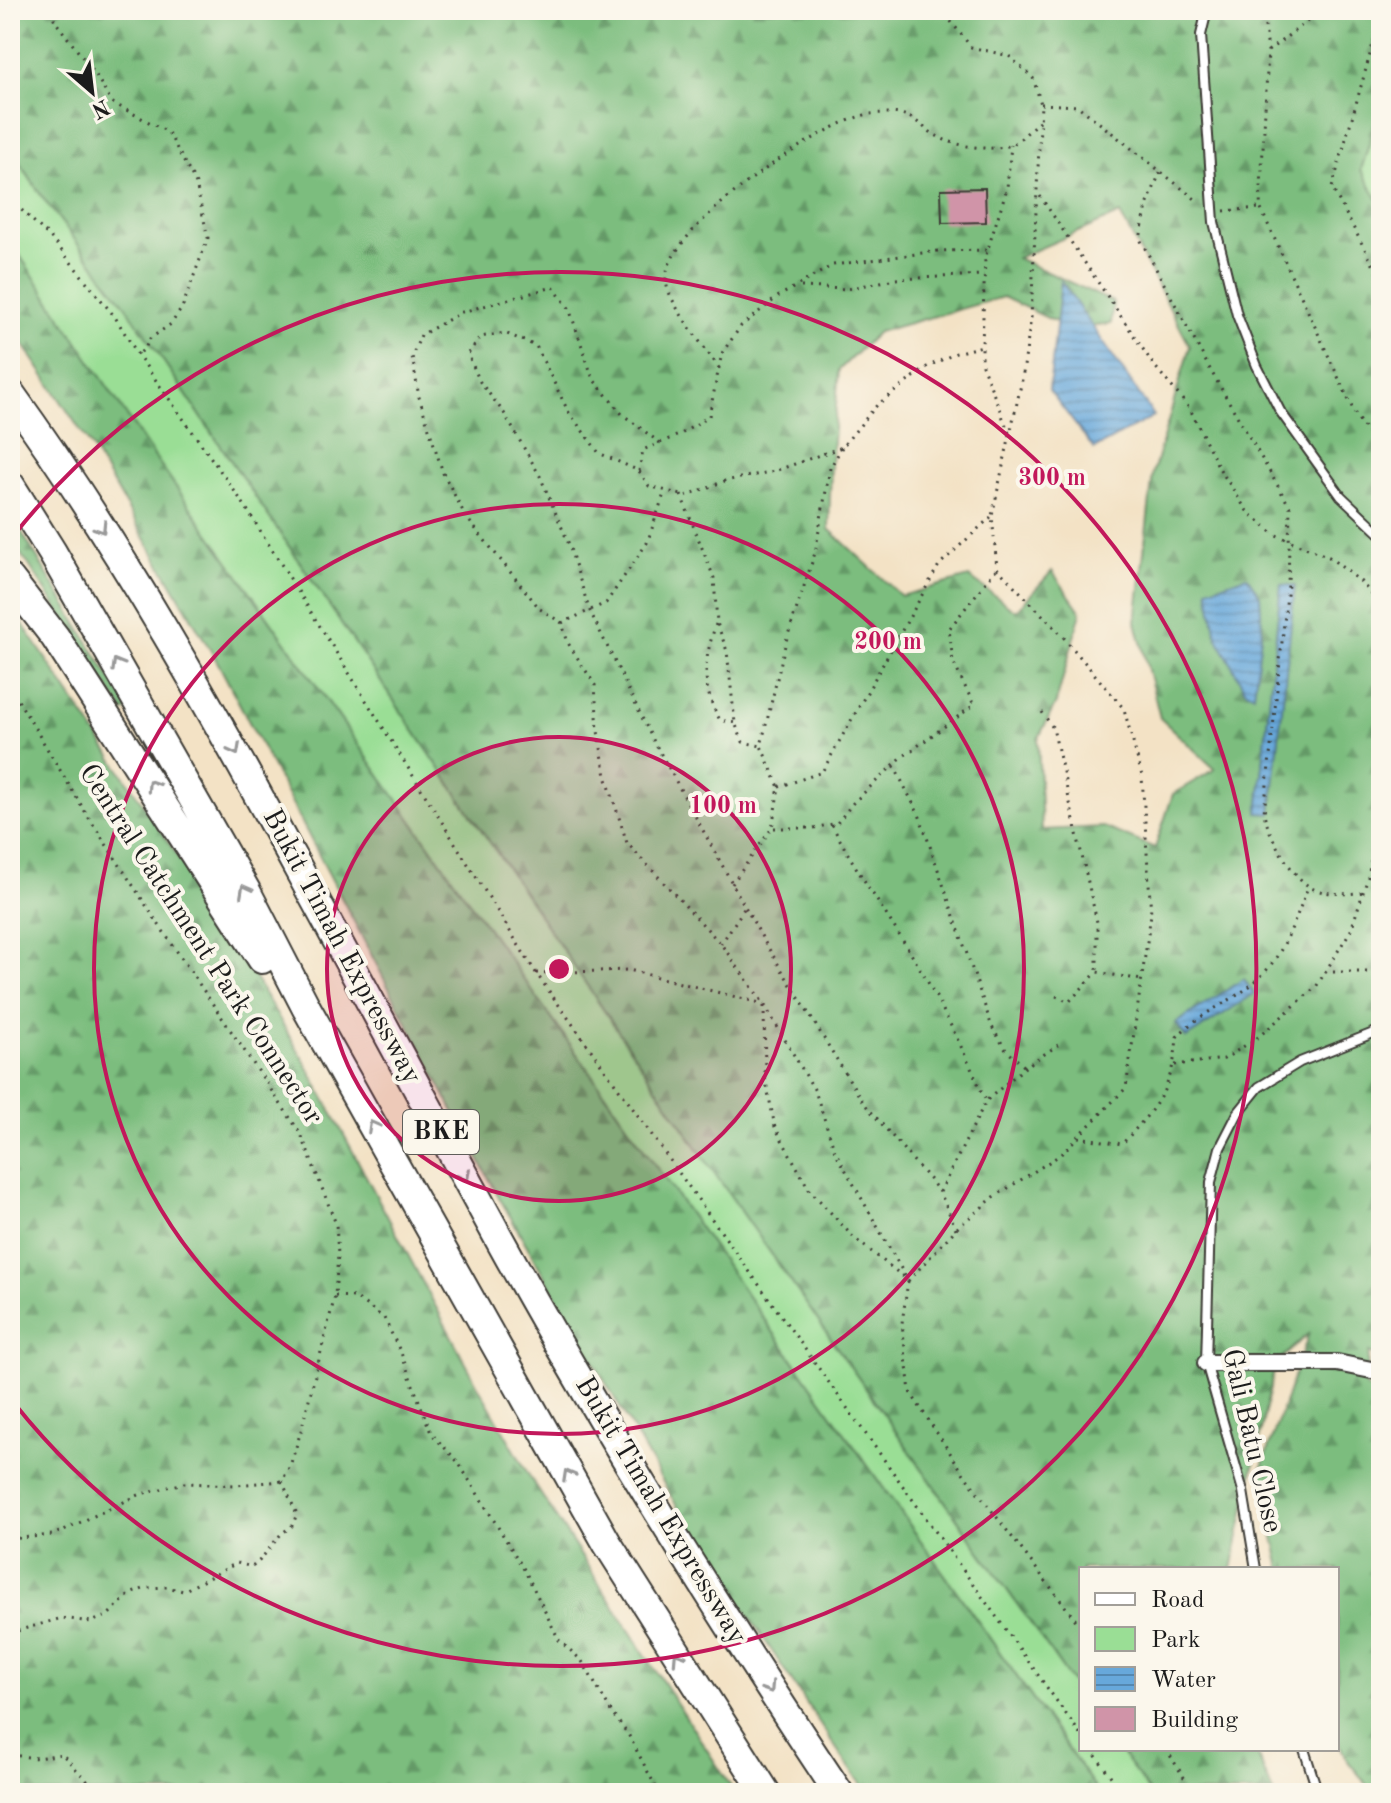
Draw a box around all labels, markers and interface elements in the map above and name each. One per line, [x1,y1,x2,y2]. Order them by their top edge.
north arrow [52,52,132,132]
text: N [88,94,113,122]
text: 300 m [1018,467,1086,491]
one-way arrow [91,519,106,533]
text: 200 m [854,631,922,655]
one-way arrow [111,658,127,673]
one-way arrow [225,742,240,756]
street label: Central Catchment Park Connector [73,760,327,1130]
one-way arrow [147,780,162,794]
text: 100 m [689,795,757,819]
street label: Bukit Timah Expressway [257,805,425,1089]
one-way arrow [240,884,255,899]
centre of rings [545,955,573,983]
road number: BKE [403,1110,479,1154]
one-way arrow [367,1120,383,1135]
one-way arrow [456,1167,471,1182]
street label: Gali Batu Close [1216,1346,1286,1536]
street label: Bukit Timah Expressway [569,1372,751,1650]
one-way arrow [563,1469,578,1483]
legend [1079,1567,1339,1751]
text: Road [1151,1589,1204,1613]
text: Park [1151,1629,1200,1653]
one-way arrow [673,1651,688,1665]
text: Water [1151,1669,1216,1693]
one-way arrow [760,1680,775,1694]
text: Building [1151,1709,1238,1733]

